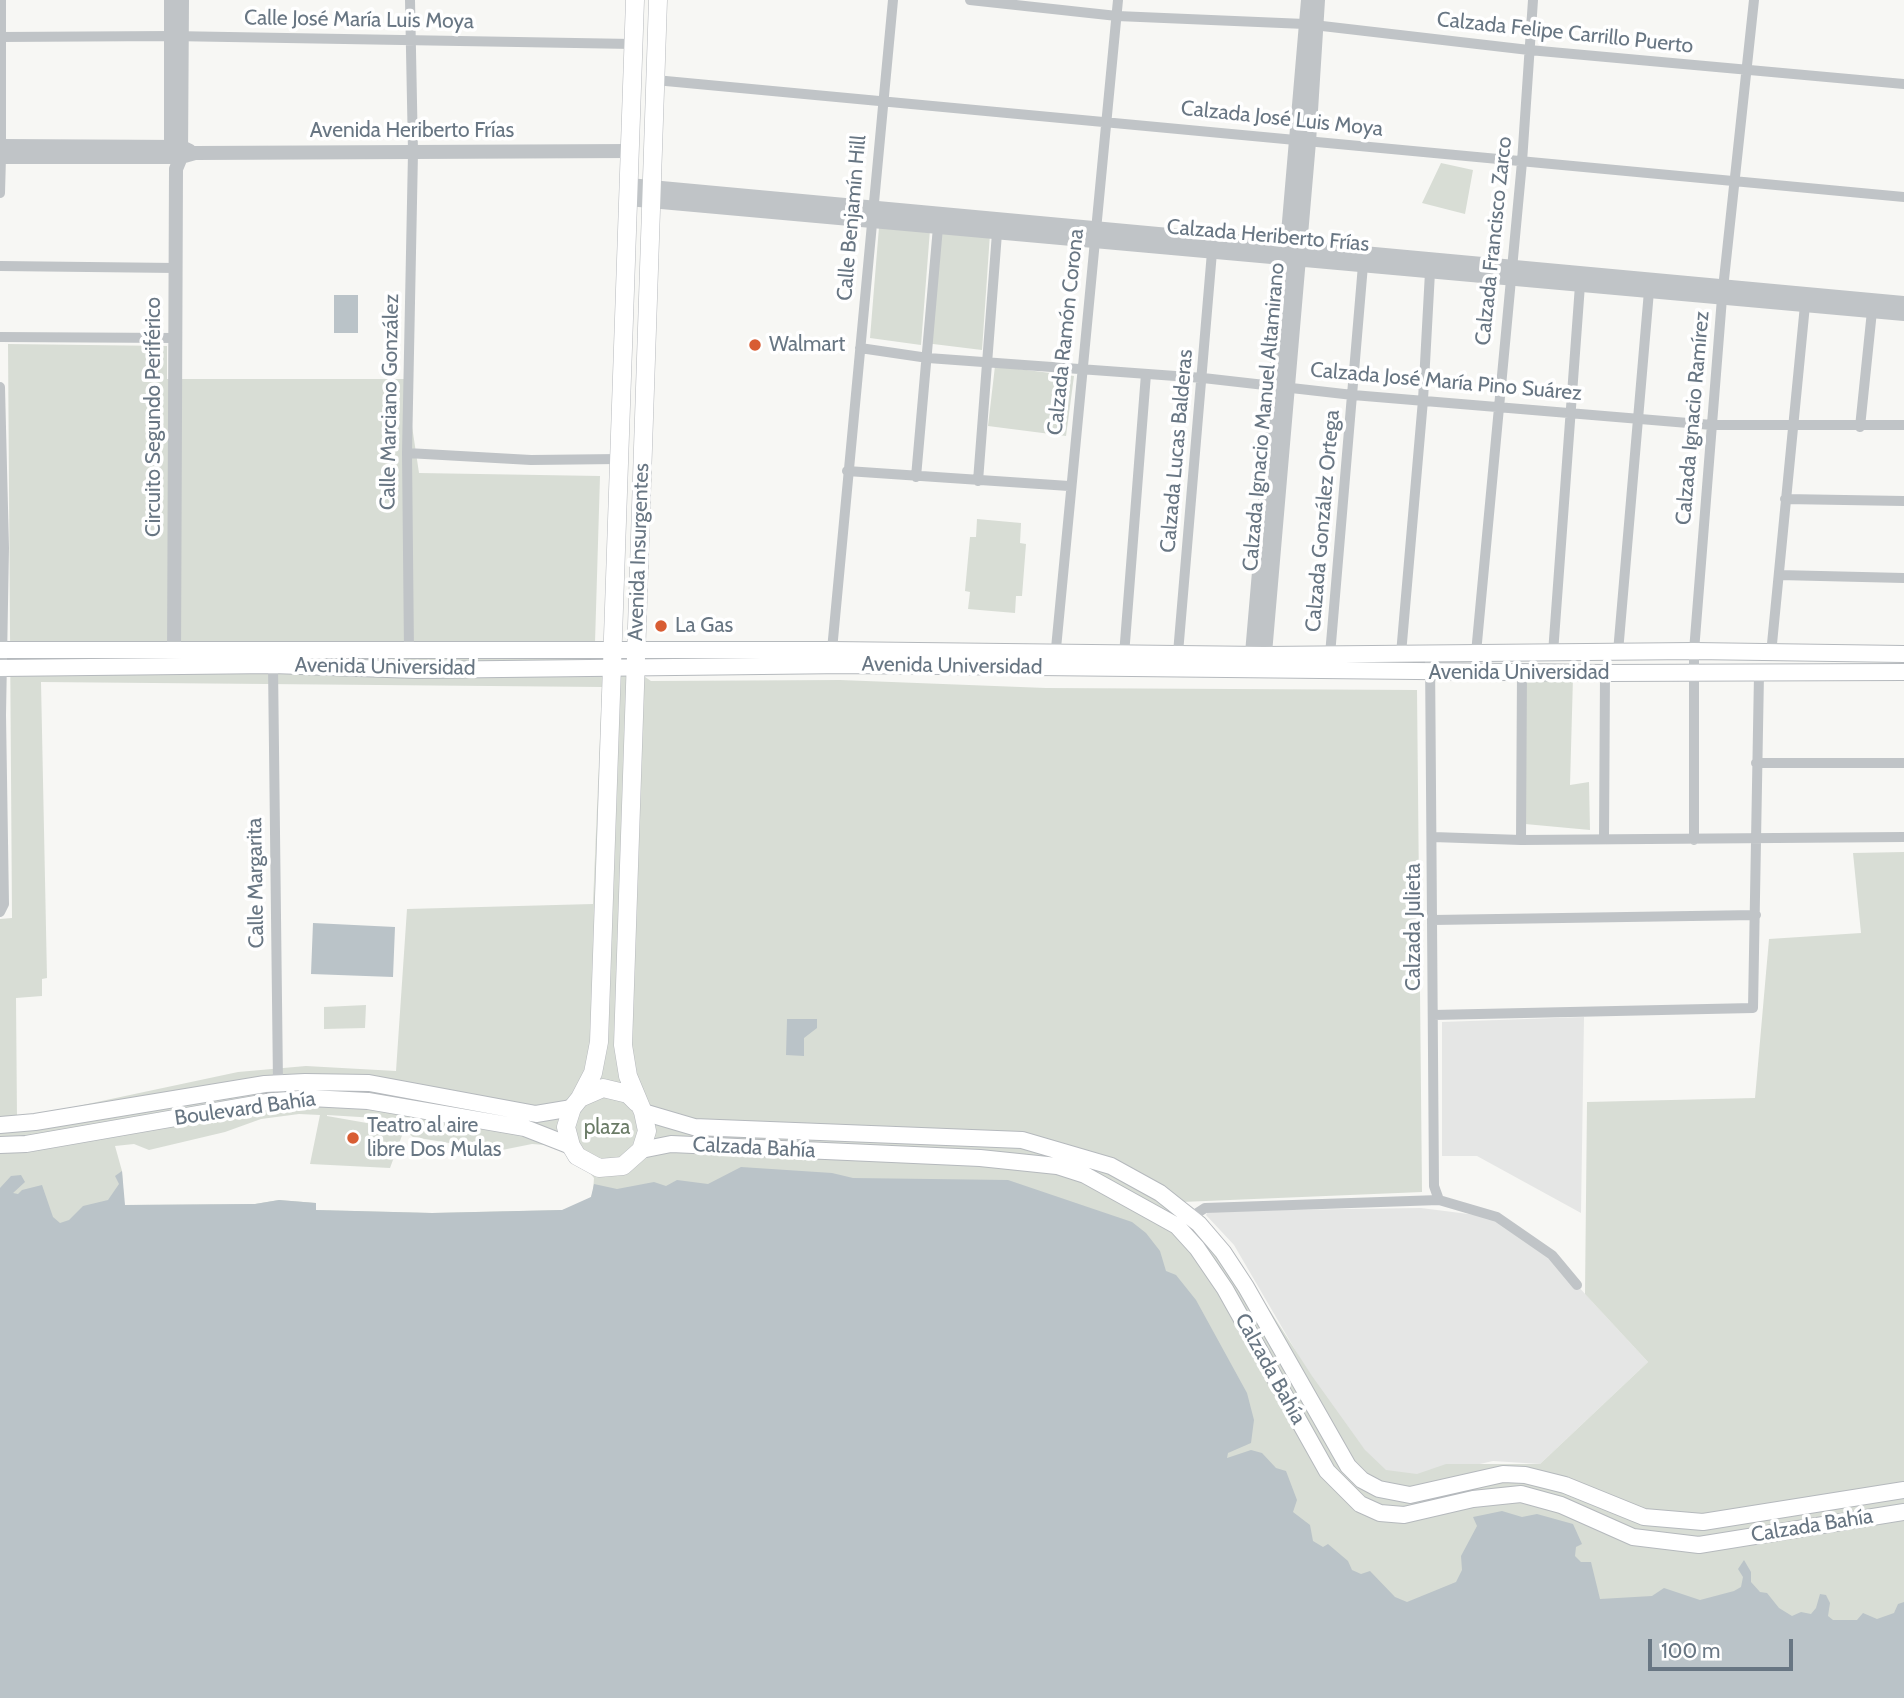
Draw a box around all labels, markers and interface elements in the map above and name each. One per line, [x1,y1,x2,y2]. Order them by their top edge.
street label: Calle José María Luis Moya [244,5,474,35]
street label: Calzada Felipe Carrillo Puerto [1436,7,1694,59]
street label: Calzada José Luis Moya [1180,96,1384,142]
street label: Avenida Heriberto Frías [310,118,514,144]
street label: Calle Benjamín Hill [832,134,872,302]
street label: Calzada Francisco Zarco [1471,135,1517,347]
street label: Calzada Heriberto Frías [1166,215,1370,257]
street label: Calzada Ramón Corona [1043,228,1089,436]
street label: Calzada Ignacio Manuel Altamirano [1238,262,1290,572]
street label: Calle Marciano González [376,294,404,510]
street label: Circuito Segundo Periférico [141,297,167,537]
street label: Calzada Ignacio Ramírez [1671,310,1715,526]
place label: Walmart [769,332,845,358]
marker: Walmart [747,337,763,353]
street label: Calzada Lucas Balderas [1156,348,1198,554]
street label: Calzada José María Pino Suárez [1309,358,1583,406]
street label: Calzada González Ortega [1301,409,1345,633]
street label: Avenida Insurgentes [623,463,655,641]
place label: La Gas [675,613,733,639]
marker: La Gas [653,618,669,634]
street label: Avenida Universidad [861,652,1043,680]
street label: Avenida Universidad [294,653,476,681]
street label: Avenida Universidad [1429,660,1609,686]
street label: Calle Margarita [242,817,270,949]
street label: Calzada Julieta [1401,863,1427,991]
street label: Boulevard Bahía [173,1087,317,1131]
place label: Teatro al aire libre Dos Mulas [367,1113,502,1163]
park label: plaza [584,1115,630,1141]
marker: Teatro al aire libre Dos Mulas [345,1130,361,1146]
street label: Calzada Bahía [692,1132,816,1164]
street label: Calzada Bahía [1229,1309,1311,1429]
street label: Calzada Bahía [1749,1504,1875,1548]
scale bar [1652,1624,1797,1668]
text: 100 m [1661,1638,1720,1663]

